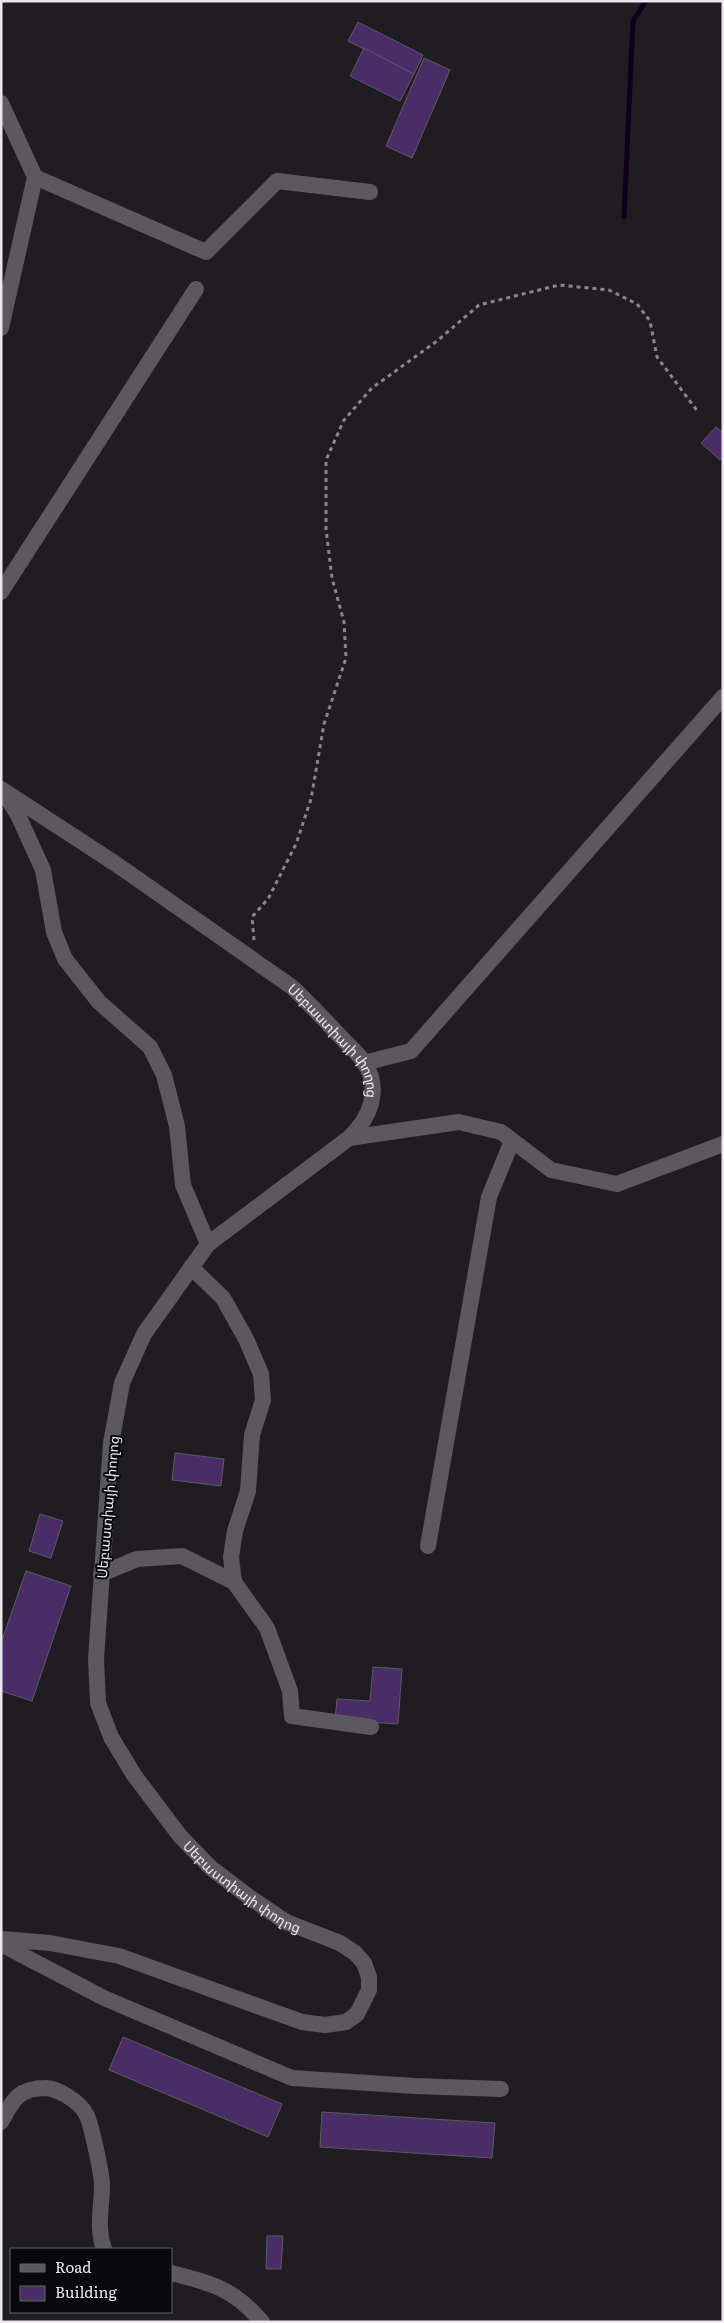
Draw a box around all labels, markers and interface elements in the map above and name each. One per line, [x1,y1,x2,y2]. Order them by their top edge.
street label: Սեբաստիայի փողոց [284,979,383,1099]
street label: Սեբաստիայի փողոց [91,1435,123,1579]
street label: Սեբաստիայի փողոց [179,1836,304,1937]
legend [10,2248,172,2313]
text: Road [55,2255,91,2278]
text: Building [55,2280,117,2303]

